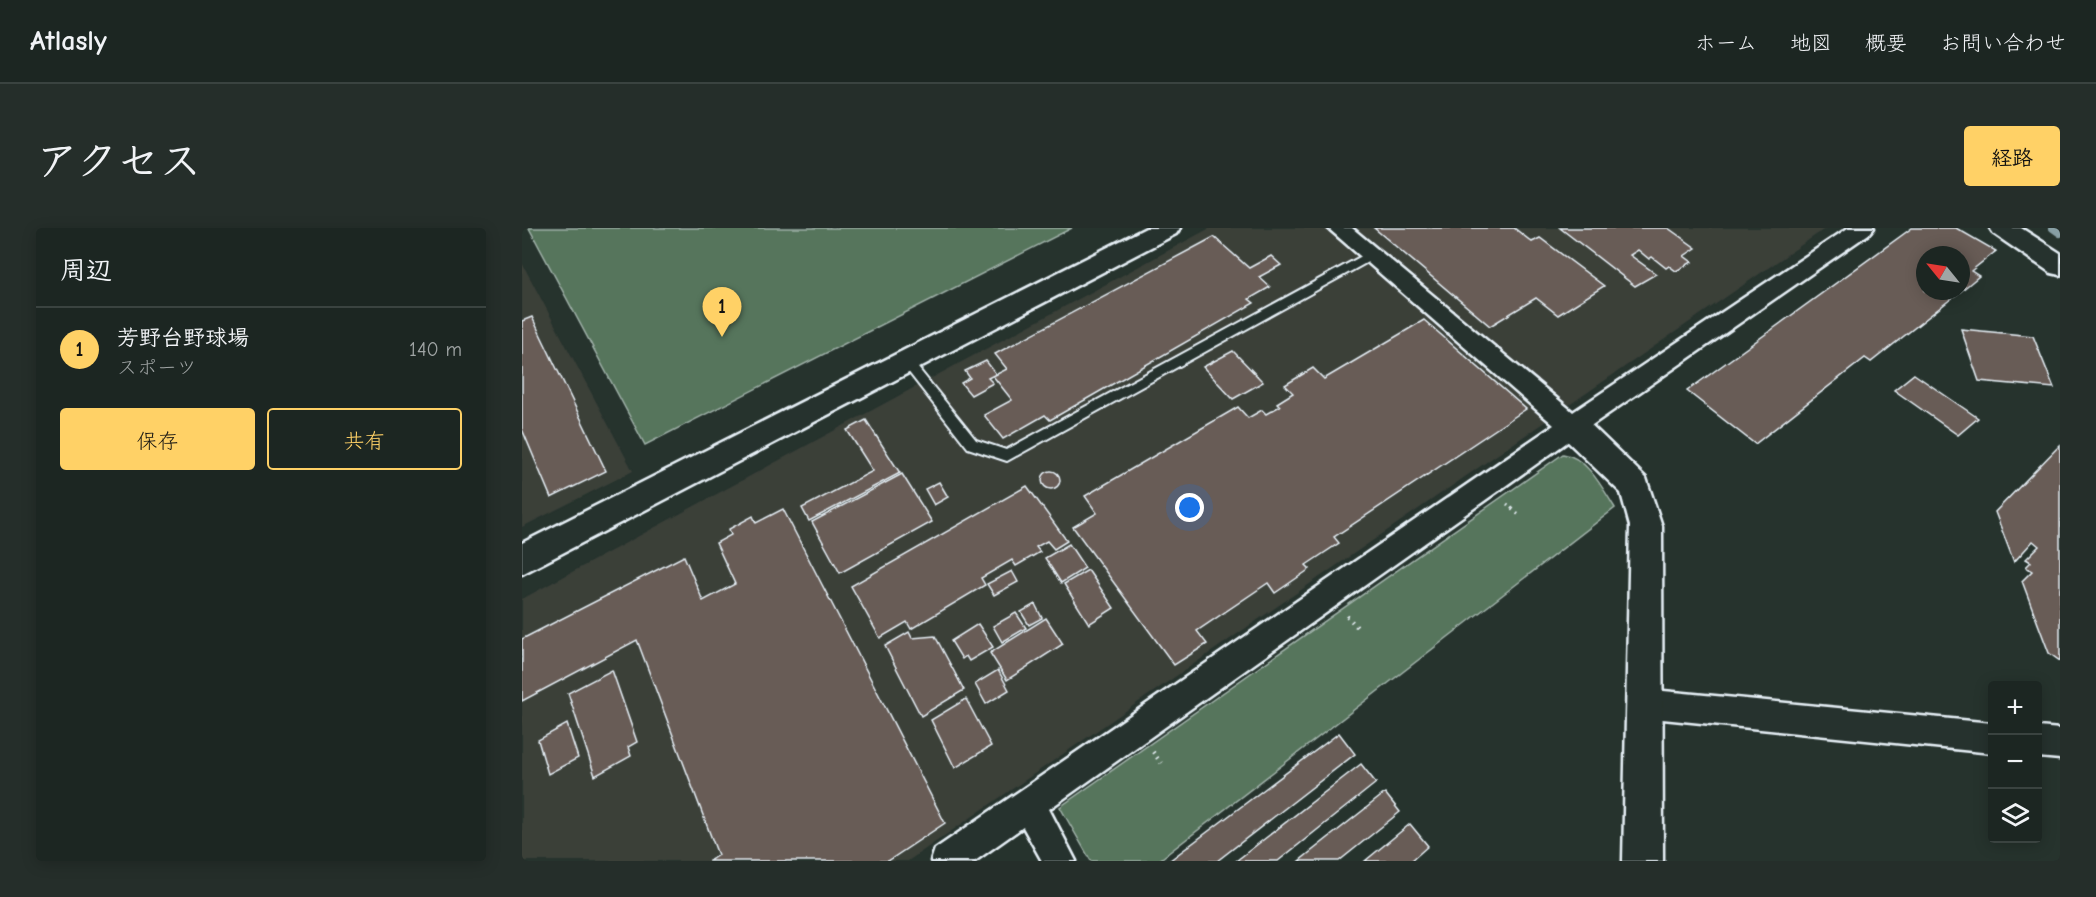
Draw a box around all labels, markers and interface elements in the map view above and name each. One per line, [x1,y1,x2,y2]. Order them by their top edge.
text: Atlasly [30,25,107,57]
text: ホーム [1695,31,1757,55]
text: 地図 [1790,31,1832,55]
text: 概要 [1865,31,1907,55]
text: お問い合わせ [1940,31,2066,55]
button: 経路 [1964,126,2060,186]
text: アクセス [36,137,201,186]
north arrow [1916,246,1970,300]
text: 周辺 [60,256,112,286]
pin: 1 [702,288,742,337]
text: 芳野台野球場 [117,325,249,351]
text: 1 [76,338,83,361]
text: 140 m [409,338,462,361]
text: スポーツ [117,356,197,379]
button: 保存 [60,408,255,470]
button: 共有 [267,408,462,470]
your location [1175,493,1204,522]
map controls [1988,681,2042,843]
button: + [1988,681,2042,735]
button: − [1988,735,2042,789]
button: layers [1988,789,2042,843]

